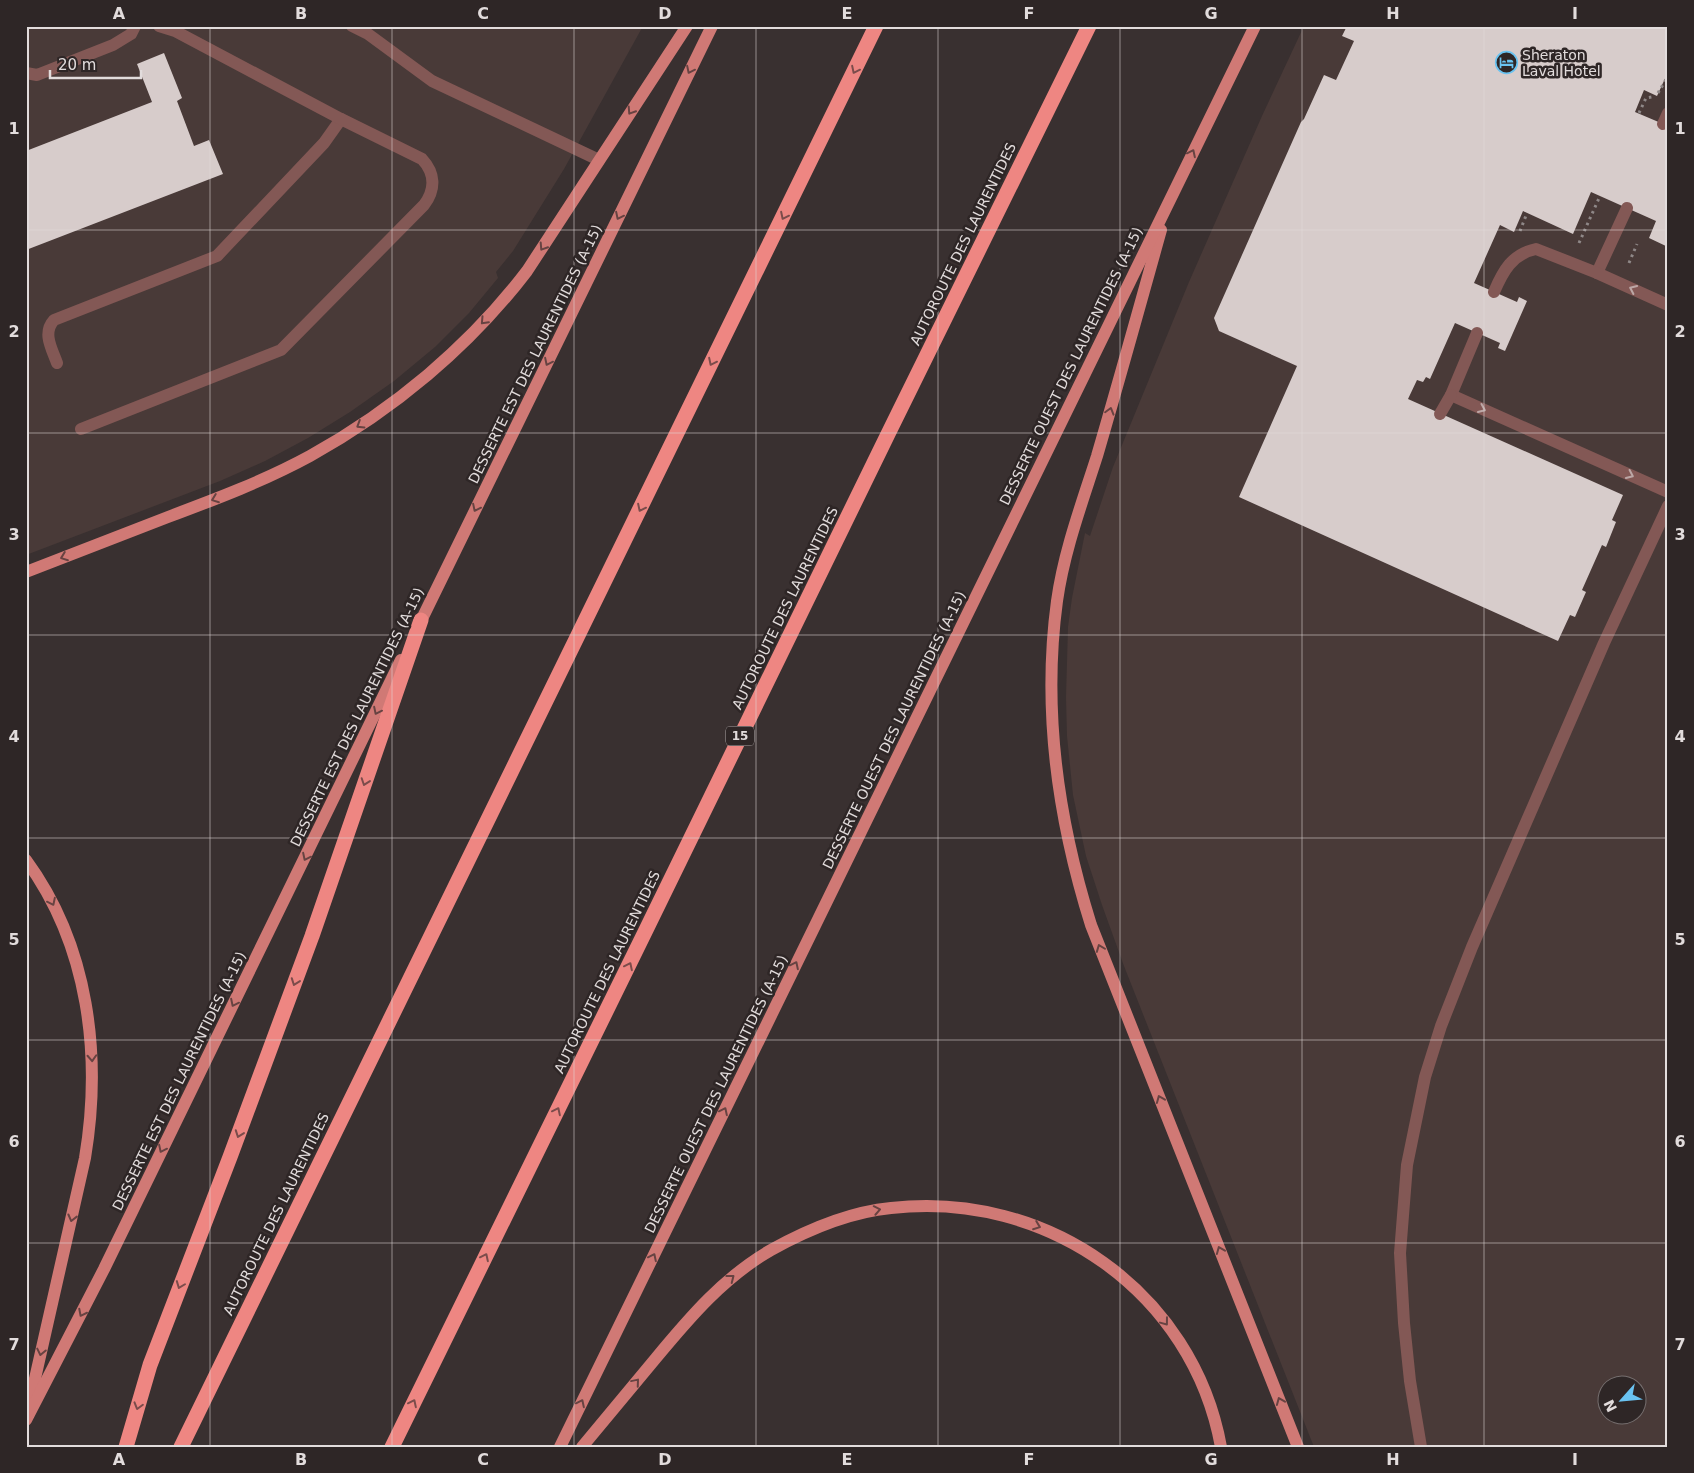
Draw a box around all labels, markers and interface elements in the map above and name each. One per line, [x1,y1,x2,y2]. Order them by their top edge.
text: A [113,4,126,23]
text: B [295,4,307,23]
text: C [477,4,489,23]
text: D [658,4,672,23]
text: E [842,4,852,23]
text: F [1024,4,1034,23]
text: G [1204,4,1218,23]
text: H [1386,4,1400,23]
text: I [1572,4,1578,23]
place label: Sheraton Laval Hotel [1522,47,1601,79]
scale bar [50,48,141,80]
hotel icon: Sheraton Laval Hotel [1494,51,1518,75]
text: 20 m [58,56,96,74]
one-way arrow [686,65,697,74]
one-way arrow [851,65,861,74]
one-way arrow [628,106,638,115]
text: 1 [8,119,20,138]
text: 1 [1674,119,1686,138]
street label: AUTOROUTE DES LAURENTIDES [907,140,1019,348]
one-way arrow [1186,149,1196,158]
one-way arrow [615,211,626,220]
one-way arrow [780,211,790,220]
street label: DESSERTE EST DES LAURENTIDES (A-15) [465,222,605,486]
street label: DESSERTE OUEST DES LAURENTIDES (A-15) [996,224,1146,508]
one-way arrow [539,242,549,251]
one-way arrow [1629,284,1638,295]
one-way arrow [481,315,490,324]
text: 2 [8,322,20,341]
text: 2 [1674,322,1686,341]
one-way arrow [544,357,554,366]
one-way arrow [708,357,719,366]
one-way arrow [1477,402,1486,413]
one-way arrow [1104,407,1114,415]
one-way arrow [356,419,366,428]
one-way arrow [1625,469,1634,480]
one-way arrow [212,493,220,503]
one-way arrow [472,503,482,512]
one-way arrow [637,503,647,512]
street label: AUTOROUTE DES LAURENTIDES [729,504,841,712]
text: 3 [8,525,20,544]
text: 3 [1674,525,1686,544]
one-way arrow [60,551,69,561]
street label: DESSERTE EST DES LAURENTIDES (A-15) [287,585,427,849]
street label: DESSERTE OUEST DES LAURENTIDES (A-15) [819,588,969,872]
one-way arrow [373,706,383,715]
road number: 15 [726,726,754,746]
text: 4 [8,727,20,746]
text: 4 [1674,727,1686,746]
one-way arrow [361,777,371,785]
one-way arrow [301,852,312,861]
street label: AUTOROUTE DES LAURENTIDES [551,868,663,1076]
one-way arrow [45,896,55,905]
text: 5 [8,930,20,949]
text: 5 [1674,930,1686,949]
one-way arrow [1096,944,1106,953]
street label: DESSERTE EST DES LAURENTIDES (A-15) [109,949,249,1213]
street label: DESSERTE OUEST DES LAURENTIDES (A-15) [641,952,791,1236]
one-way arrow [789,961,800,970]
one-way arrow [623,962,633,971]
one-way arrow [291,977,301,985]
one-way arrow [230,998,240,1007]
one-way arrow [87,1054,97,1062]
one-way arrow [1156,1095,1166,1104]
one-way arrow [718,1107,728,1116]
one-way arrow [551,1108,561,1117]
street label: AUTOROUTE DES LAURENTIDES [220,1110,332,1318]
one-way arrow [235,1129,245,1138]
text: 6 [8,1132,20,1151]
text: 6 [1674,1132,1686,1151]
one-way arrow [158,1143,168,1152]
one-way arrow [873,1206,882,1216]
one-way arrow [67,1214,77,1222]
one-way arrow [1032,1220,1041,1230]
one-way arrow [1216,1247,1226,1255]
one-way arrow [479,1253,489,1262]
one-way arrow [647,1253,657,1262]
one-way arrow [725,1275,734,1283]
one-way arrow [176,1281,186,1289]
one-way arrow [78,1307,88,1316]
one-way arrow [1159,1316,1168,1326]
text: 7 [8,1335,20,1354]
text: 7 [1674,1335,1686,1354]
one-way arrow [36,1347,46,1356]
north arrow [1596,1376,1646,1426]
one-way arrow [630,1379,639,1388]
text: N [1601,1397,1620,1415]
one-way arrow [1275,1398,1285,1406]
one-way arrow [407,1399,417,1408]
one-way arrow [575,1399,586,1408]
one-way arrow [134,1401,144,1409]
text: A [113,1450,126,1469]
text: B [295,1450,307,1469]
text: C [477,1450,489,1469]
text: D [658,1450,672,1469]
text: E [842,1450,852,1469]
text: F [1024,1450,1034,1469]
text: G [1204,1450,1218,1469]
text: H [1386,1450,1400,1469]
text: I [1572,1450,1578,1469]

